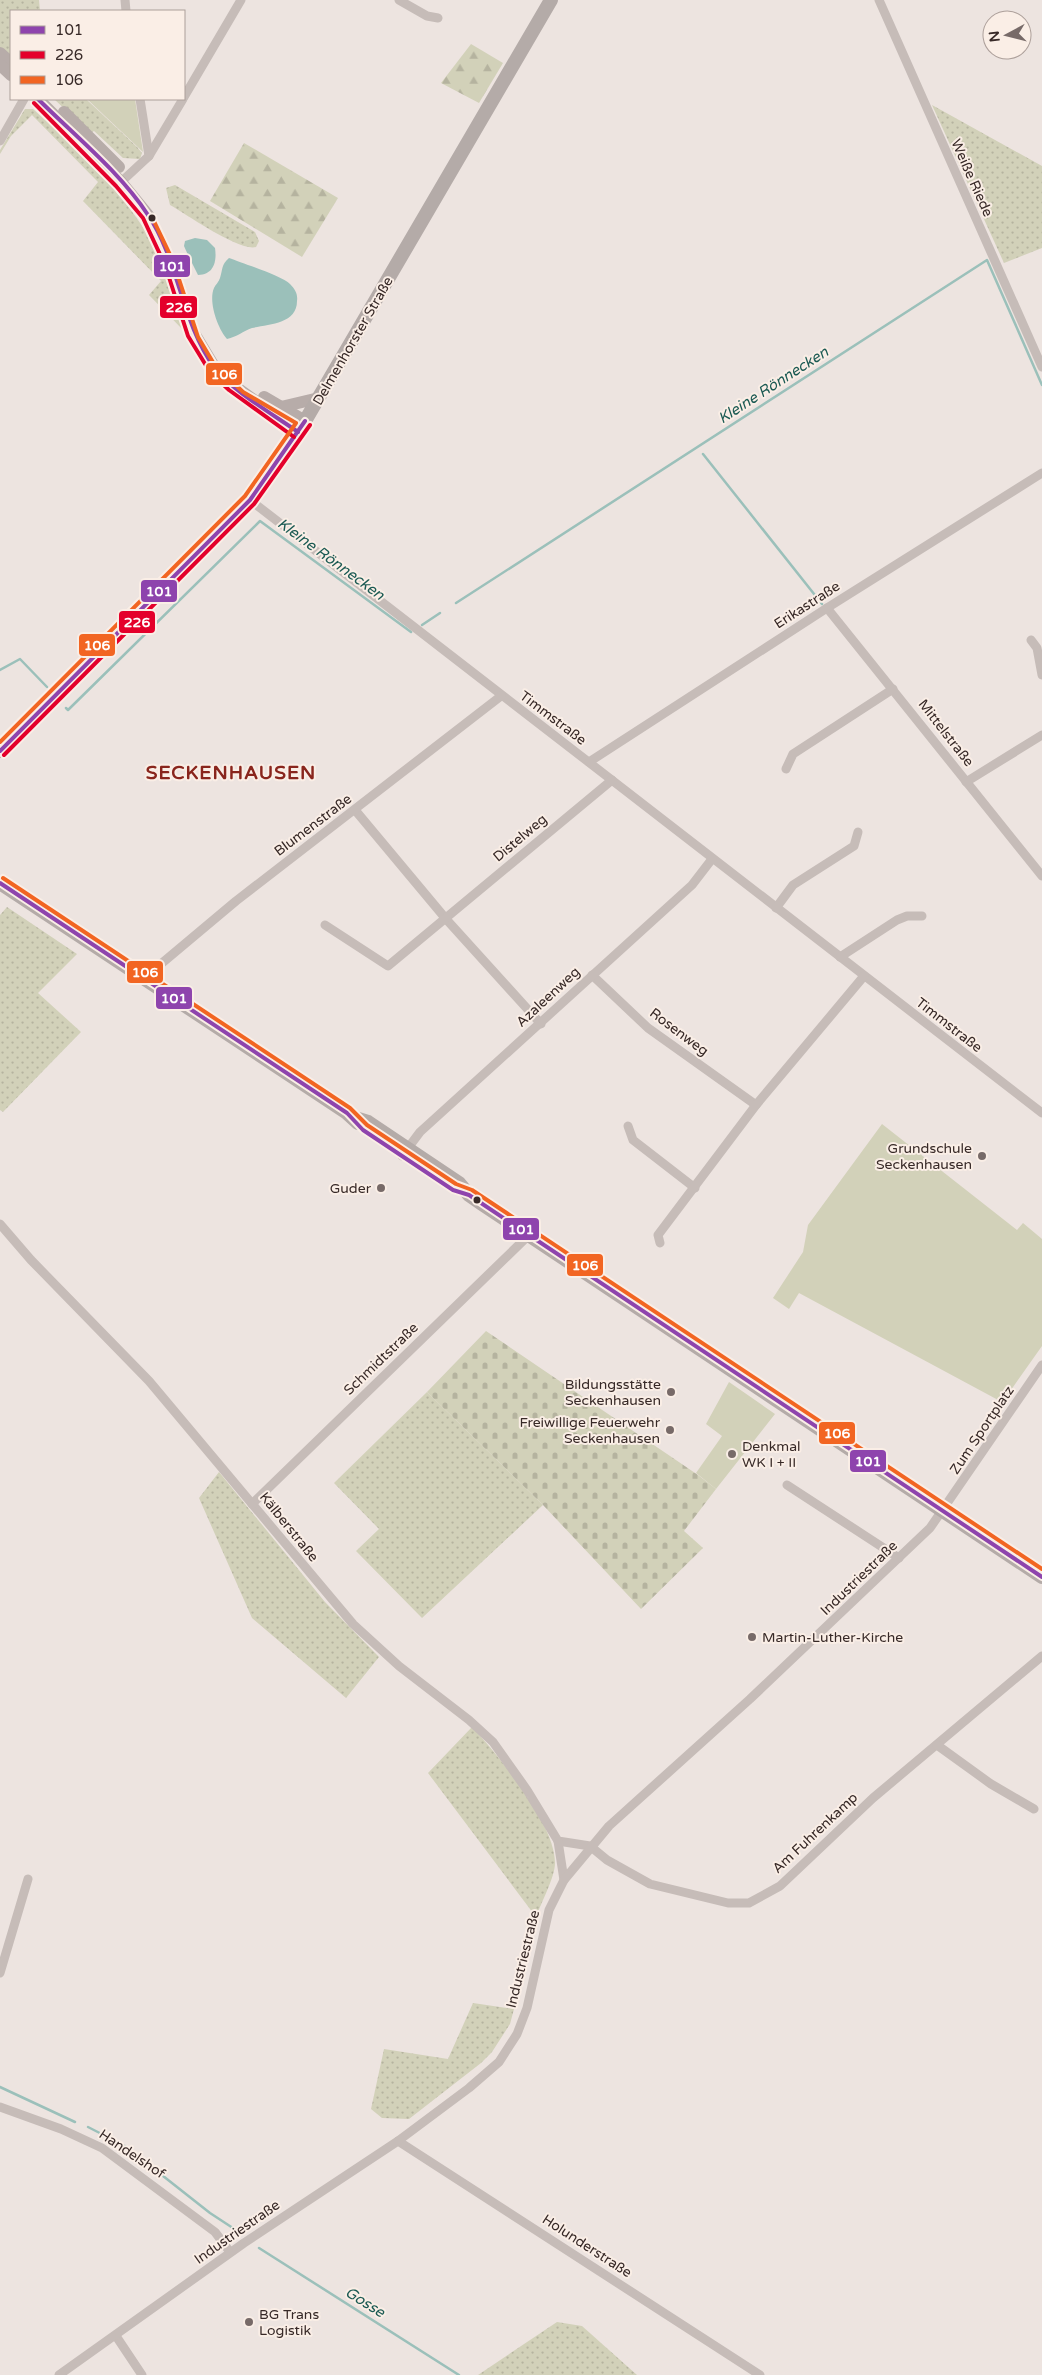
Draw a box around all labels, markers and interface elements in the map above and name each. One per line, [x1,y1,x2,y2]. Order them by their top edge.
legend [10,10,185,100]
north arrow [982,10,1032,60]
text: 101 [55,21,83,39]
text: N [985,30,1004,43]
text: 226 [55,46,83,64]
text: 106 [55,71,83,89]
street label: Weiße Riede [947,137,997,220]
unlabelled marker [147,213,157,223]
line badge: 101 [153,254,191,278]
text: 101 [159,258,185,275]
street label: Delmenhorster Straße [309,274,397,408]
line badge: 226 [159,295,198,319]
text: 226 [166,299,192,316]
water label: Kleine Rönnecken [715,342,832,427]
line badge: 106 [205,362,243,386]
text: 106 [211,366,237,383]
water label: Kleine Rönnecken [274,514,389,604]
street label: Erikastraße [771,577,843,632]
line badge: 101 [140,579,178,603]
text: 101 [146,583,172,600]
line badge: 226 [118,610,156,634]
text: 226 [124,614,150,631]
line badge: 106 [78,633,116,657]
text: 106 [84,637,110,654]
street label: Timmstraße [516,687,590,749]
street label: Mittelstraße [915,696,978,770]
district label: SECKENHAUSEN [146,762,316,784]
street label: Blumenstraße [271,790,355,860]
street label: Distelweg [490,811,550,865]
line badge: 106 [126,960,164,984]
street label: Azaleenweg [513,963,583,1031]
text: 106 [132,964,158,981]
line badge: 101 [155,986,193,1010]
text: 101 [161,990,187,1007]
street label: Timmstraße [913,994,986,1056]
street label: Rosenweg [646,1004,712,1060]
place label: Grundschule Seckenhausen [876,1140,972,1173]
marker: Grundschule Seckenhausen [976,1150,988,1162]
place label: Guder [330,1180,372,1197]
marker: Guder [375,1182,387,1194]
unlabelled marker [472,1195,482,1205]
line badge: 101 [502,1217,540,1241]
text: 101 [508,1221,534,1238]
line badge: 106 [566,1253,604,1277]
text: 106 [572,1257,598,1274]
street label: Schmidtstraße [340,1319,422,1399]
place label: Bildungsstätte Seckenhausen [565,1376,661,1409]
street label: Zum Sportplatz [946,1383,1018,1477]
marker: Bildungsstätte Seckenhausen [665,1386,677,1398]
place label: Freiwillige Feuerwehr Seckenhausen [519,1414,661,1447]
line badge: 106 [818,1421,856,1445]
marker: Freiwillige Feuerwehr Seckenhausen [664,1424,676,1436]
text: 106 [824,1425,850,1442]
place label: Denkmal WK I + II [742,1438,801,1471]
marker: Denkmal WK I + II [726,1448,738,1460]
line badge: 101 [849,1449,887,1473]
text: 101 [855,1453,881,1470]
street label: Kälberstraße [256,1489,322,1565]
street label: Industriestraße [817,1537,901,1619]
place label: Martin-Luther-Kirche [762,1629,903,1646]
marker: Martin-Luther-Kirche [746,1631,758,1643]
street label: Am Fuhrenkamp [769,1789,861,1877]
street label: Industriestraße [503,1908,543,2010]
street label: Handelshof [96,2126,169,2183]
street label: Industriestraße [191,2196,283,2268]
street label: Holunderstraße [539,2211,635,2281]
water label: Gosse [342,2283,389,2322]
place label: BG Trans Logistik [259,2306,319,2339]
marker: BG Trans Logistik [243,2316,255,2328]

